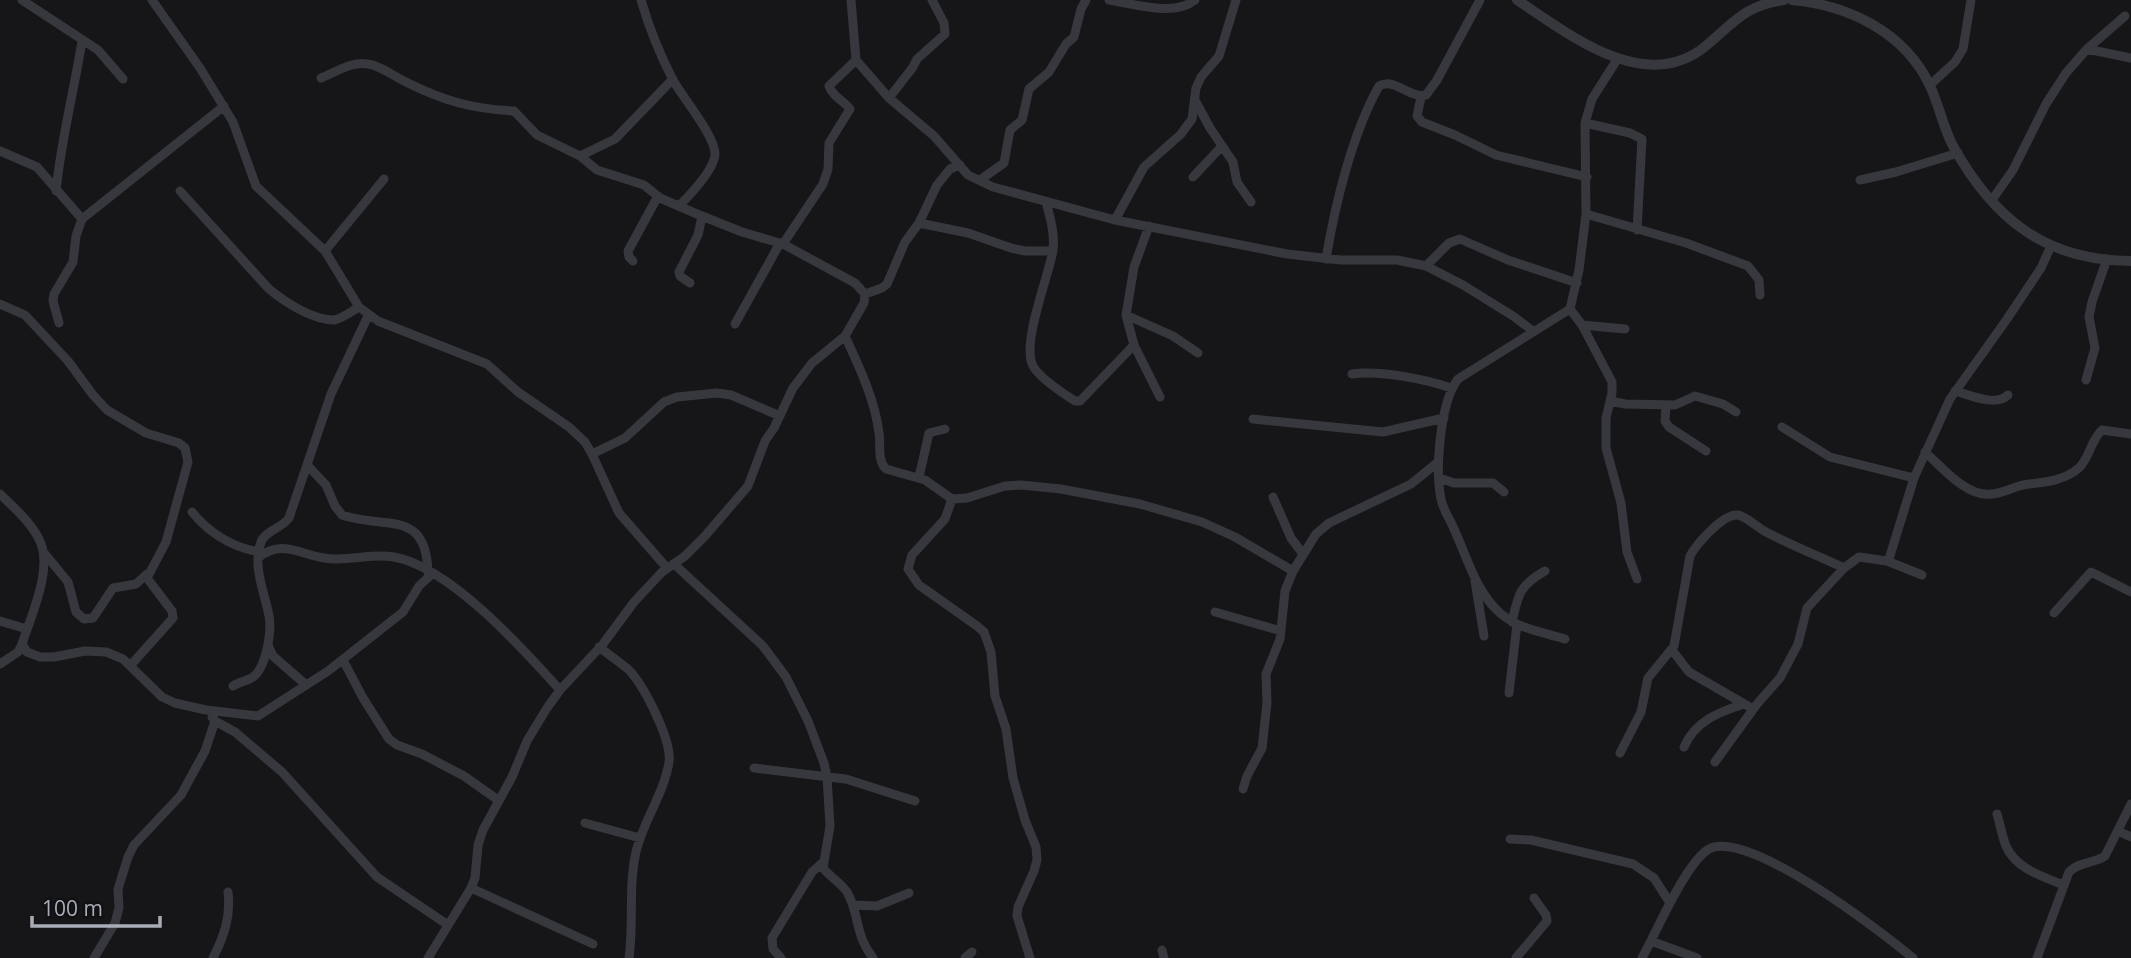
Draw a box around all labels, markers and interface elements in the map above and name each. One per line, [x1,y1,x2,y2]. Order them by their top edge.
scale bar [32,884,159,928]
text: 100 m [42,894,103,922]

